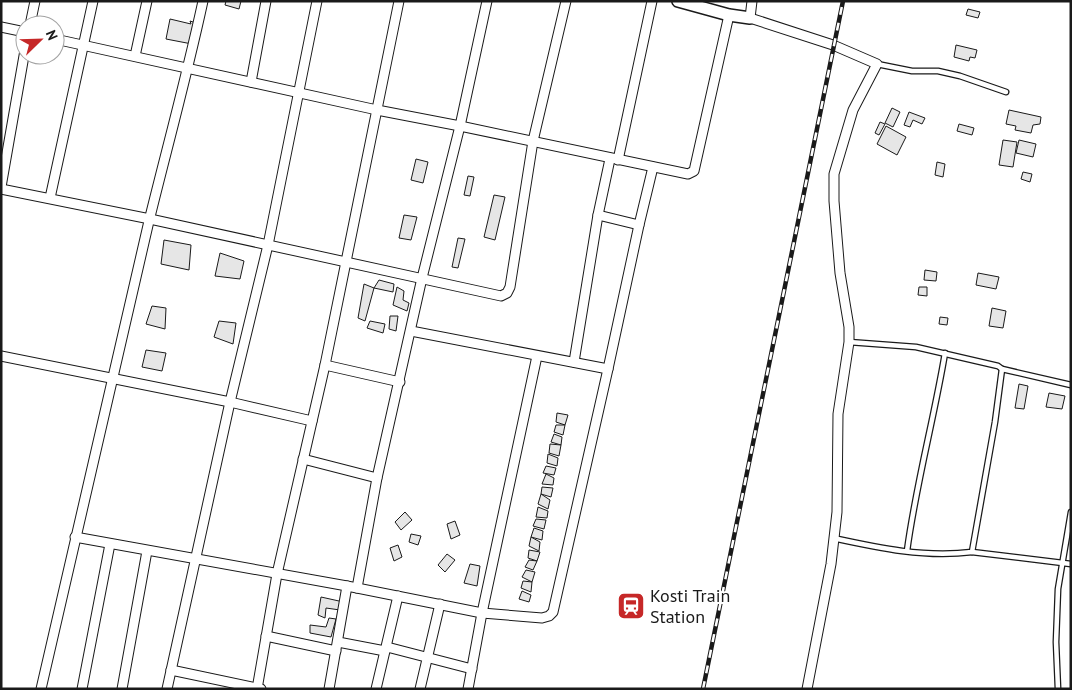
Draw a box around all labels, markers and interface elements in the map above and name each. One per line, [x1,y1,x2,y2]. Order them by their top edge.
north arrow [15,15,65,65]
text: N [42,27,62,43]
place label: Kosti Train Station [650,584,730,628]
station icon: Kosti Train Station [616,591,646,621]

